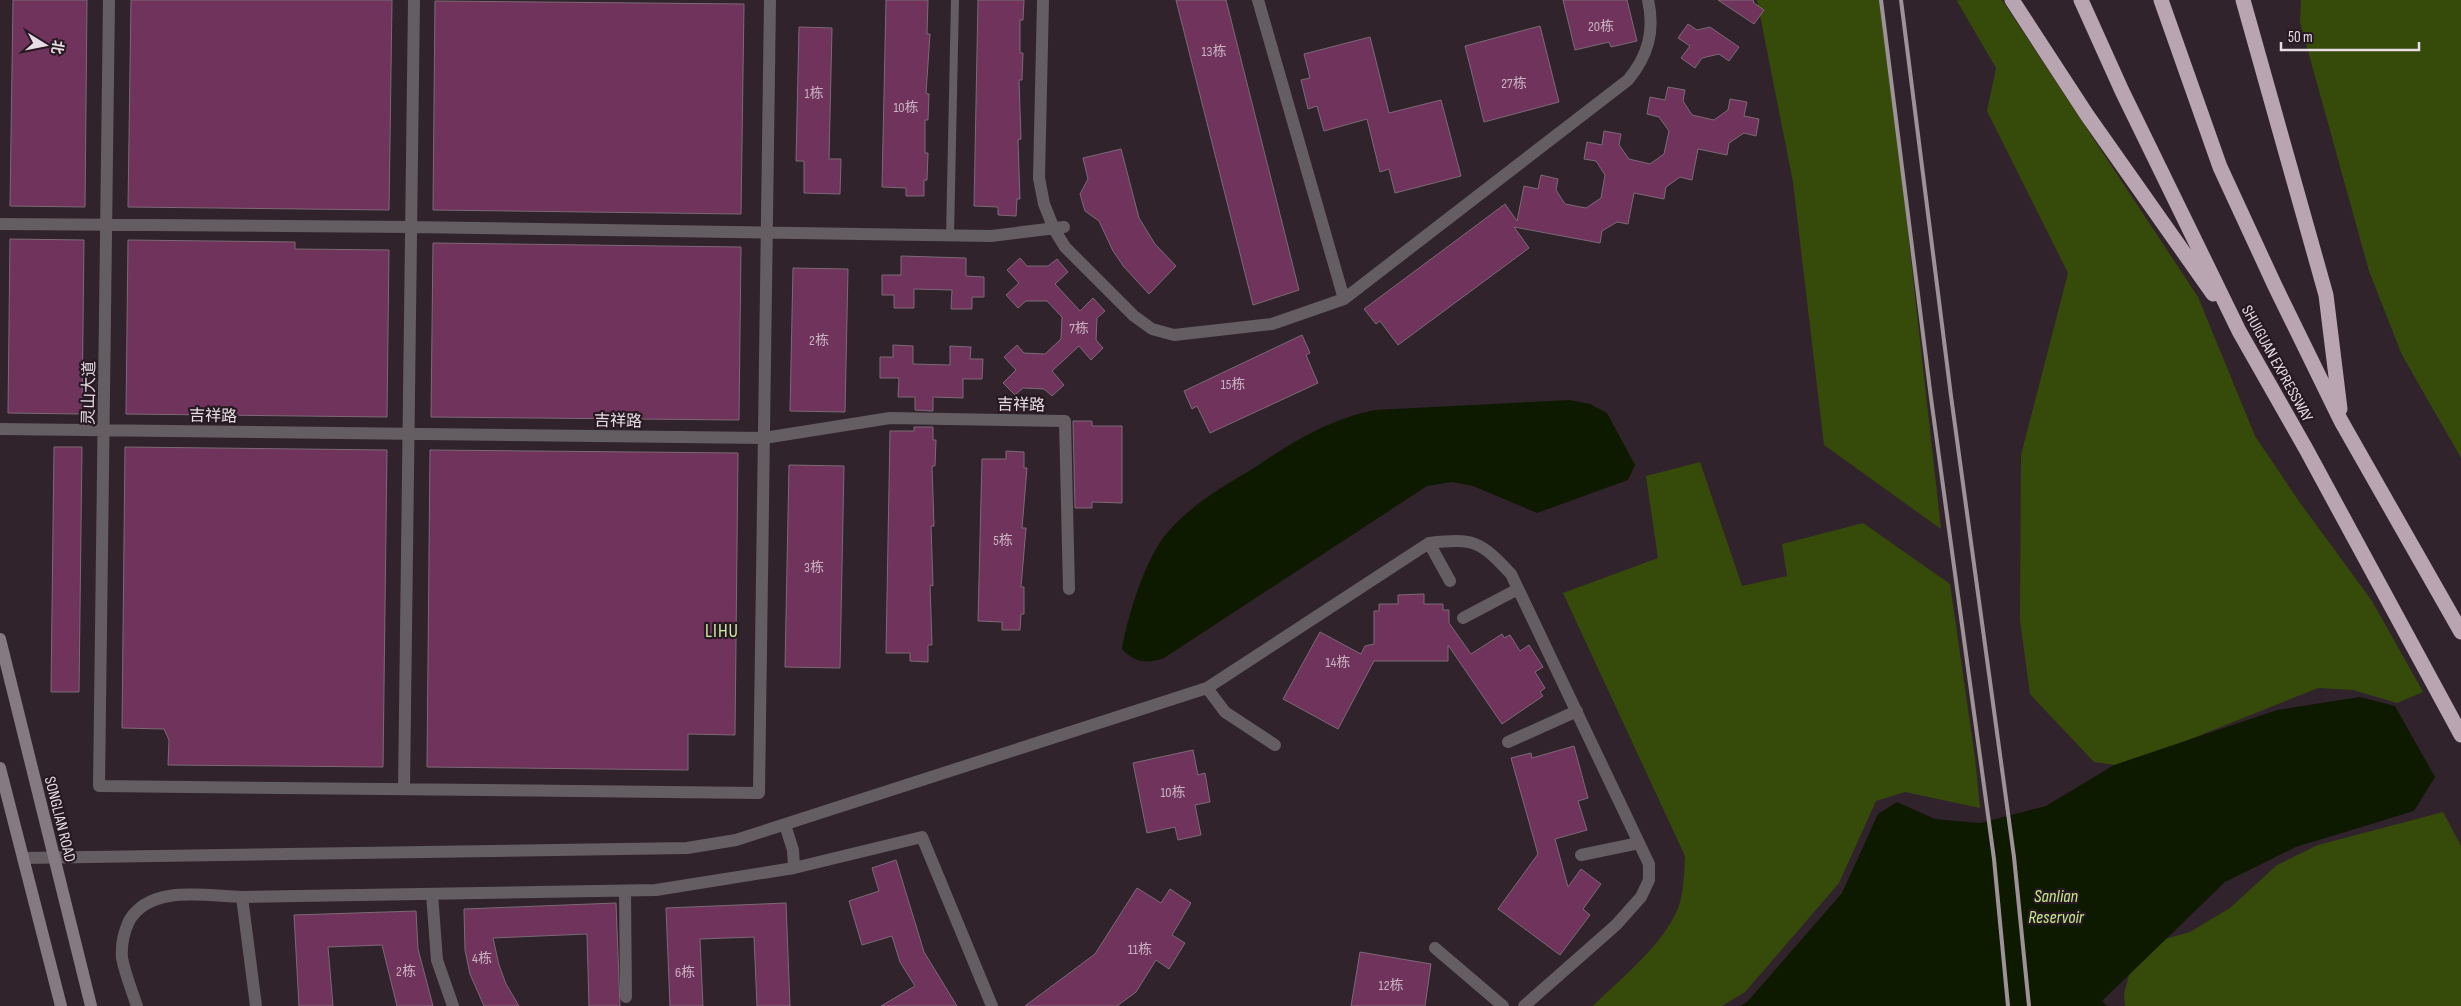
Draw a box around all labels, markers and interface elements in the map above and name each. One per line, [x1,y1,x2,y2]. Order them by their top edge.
house number: 20栋 [1588,18,1614,35]
north arrow [20,20,70,70]
scale bar [2281,20,2418,52]
text: 50 m [2288,28,2313,47]
text: 北 [48,39,67,56]
house number: 13栋 [1202,43,1226,60]
house number: 27栋 [1501,75,1527,92]
house number: 1栋 [805,85,823,102]
house number: 10栋 [893,99,919,116]
street label: SHUIGUAN EXPRESSWAY [2237,302,2317,425]
house number: 7栋 [1069,320,1089,337]
house number: 2栋 [809,332,829,349]
street label: 灵山大道 [79,361,100,425]
house number: 15栋 [1221,376,1245,393]
street label: 吉祥路 [997,396,1045,415]
street label: 吉祥路 [189,407,237,426]
street label: 吉祥路 [594,412,642,431]
house number: 5栋 [993,532,1013,549]
house number: 3栋 [804,559,824,576]
district label: LIHU [705,620,739,643]
house number: 14栋 [1326,654,1350,671]
street label: SONGLIAN ROAD [40,775,79,864]
house number: 10栋 [1160,784,1186,801]
water label: Sanlian Reservoir [2028,886,2085,928]
house number: 11栋 [1128,941,1152,958]
house number: 4栋 [472,950,492,967]
house number: 2栋 [396,963,416,980]
house number: 6栋 [675,964,695,981]
house number: 12栋 [1379,977,1403,994]

